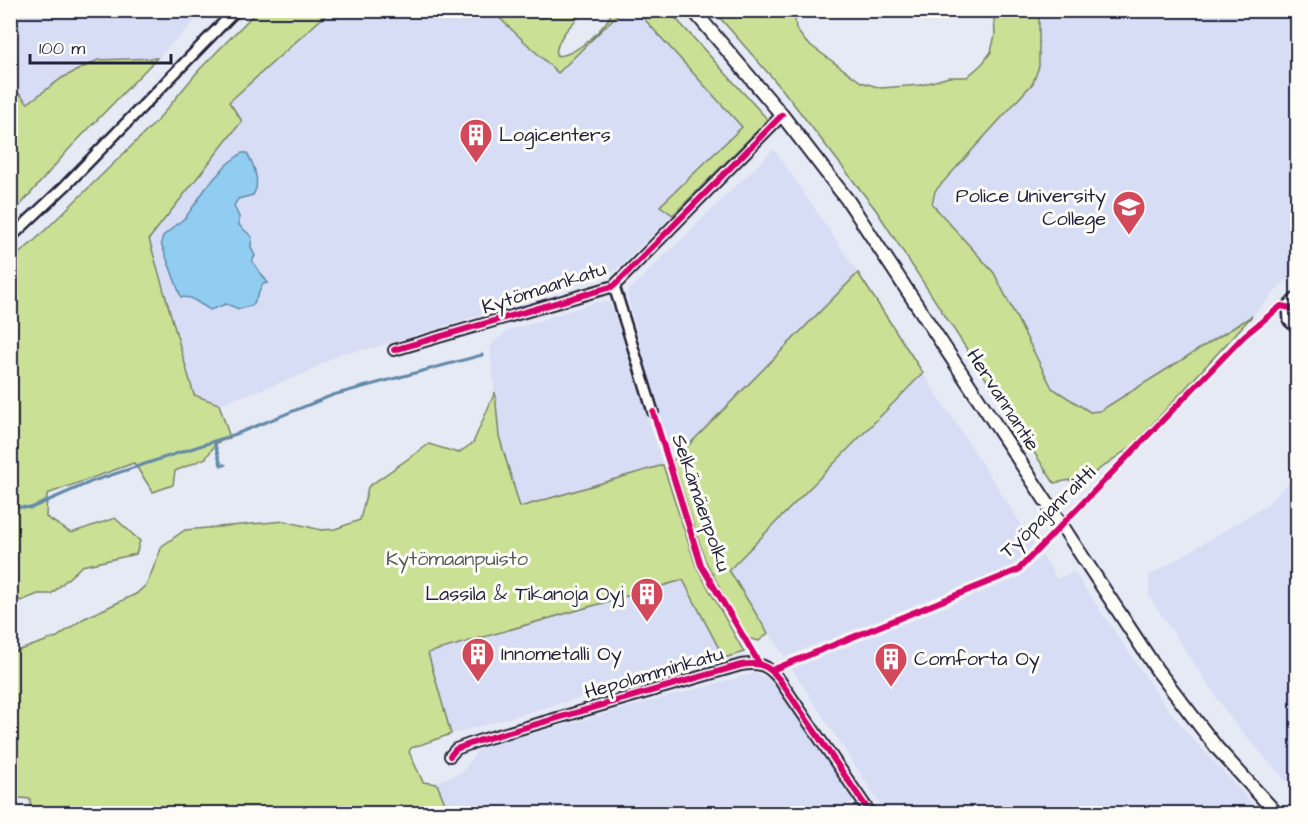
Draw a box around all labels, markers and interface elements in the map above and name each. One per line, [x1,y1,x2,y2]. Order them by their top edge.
scale bar [30,27,171,65]
text: 100 m [39,36,85,61]
building icon: Logicenters [458,117,494,164]
place label: Logicenters [499,121,611,150]
place label: Police University College [956,182,1106,234]
school or university icon: Police University College [1111,189,1147,236]
street label: Kytömaankatu [478,255,610,322]
street label: Hervannantie [959,343,1047,457]
street label: Selkämäenpolku [664,430,738,576]
street label: Työpajanraitti [994,459,1103,566]
park label: Kytömaanpuisto [386,545,528,574]
building icon: Lassila & Tikanoja Oyj [629,576,665,623]
place label: Lassila & Tikanoja Oyj [425,580,624,609]
building icon: Innometalli Oy [460,636,496,683]
place label: Innometalli Oy [501,640,622,669]
street label: Hepolamminkatu [581,640,727,706]
building icon: Comforta Oy [873,641,909,688]
place label: Comforta Oy [914,645,1040,674]

